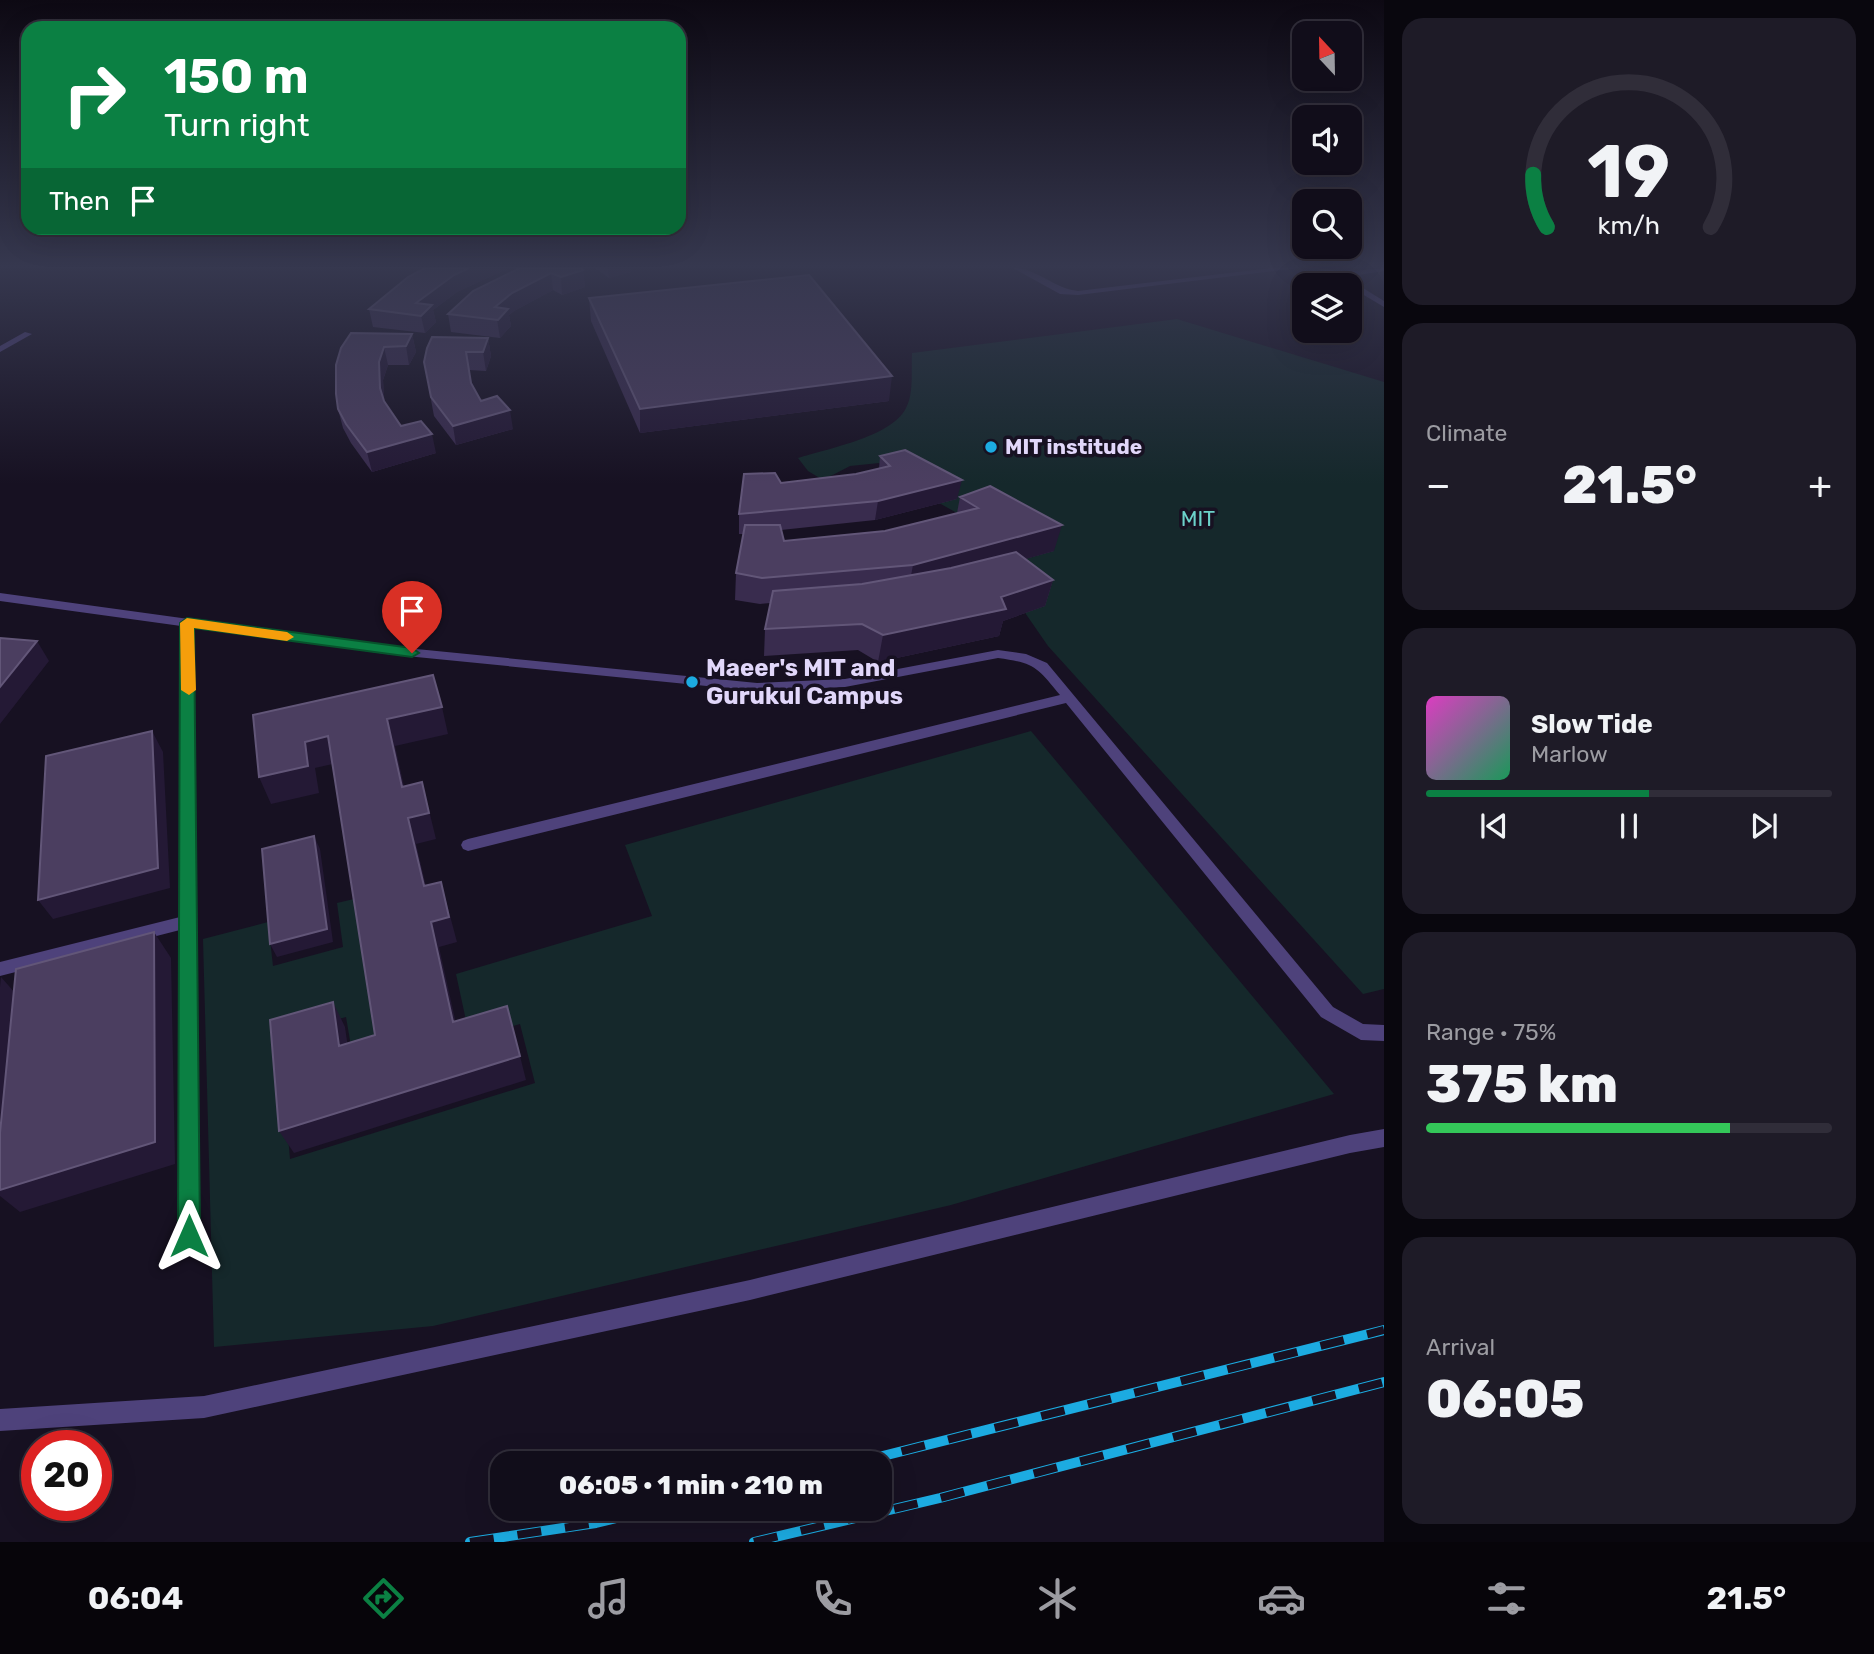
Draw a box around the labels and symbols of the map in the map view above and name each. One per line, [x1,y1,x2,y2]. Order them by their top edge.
north arrow [1292,21,1362,91]
place label: MIT institude [1005,434,1142,459]
marker: MIT institude [983,439,999,455]
park label: MIT [1181,506,1215,531]
pin [382,581,442,653]
place label: Maeer's MIT and Gurukul Campus [706,654,903,710]
marker: Maeer's MIT and Gurukul Campus [684,674,700,690]
position arrow [152,1199,226,1273]
speed limit sign: 20 [21,1430,112,1521]

